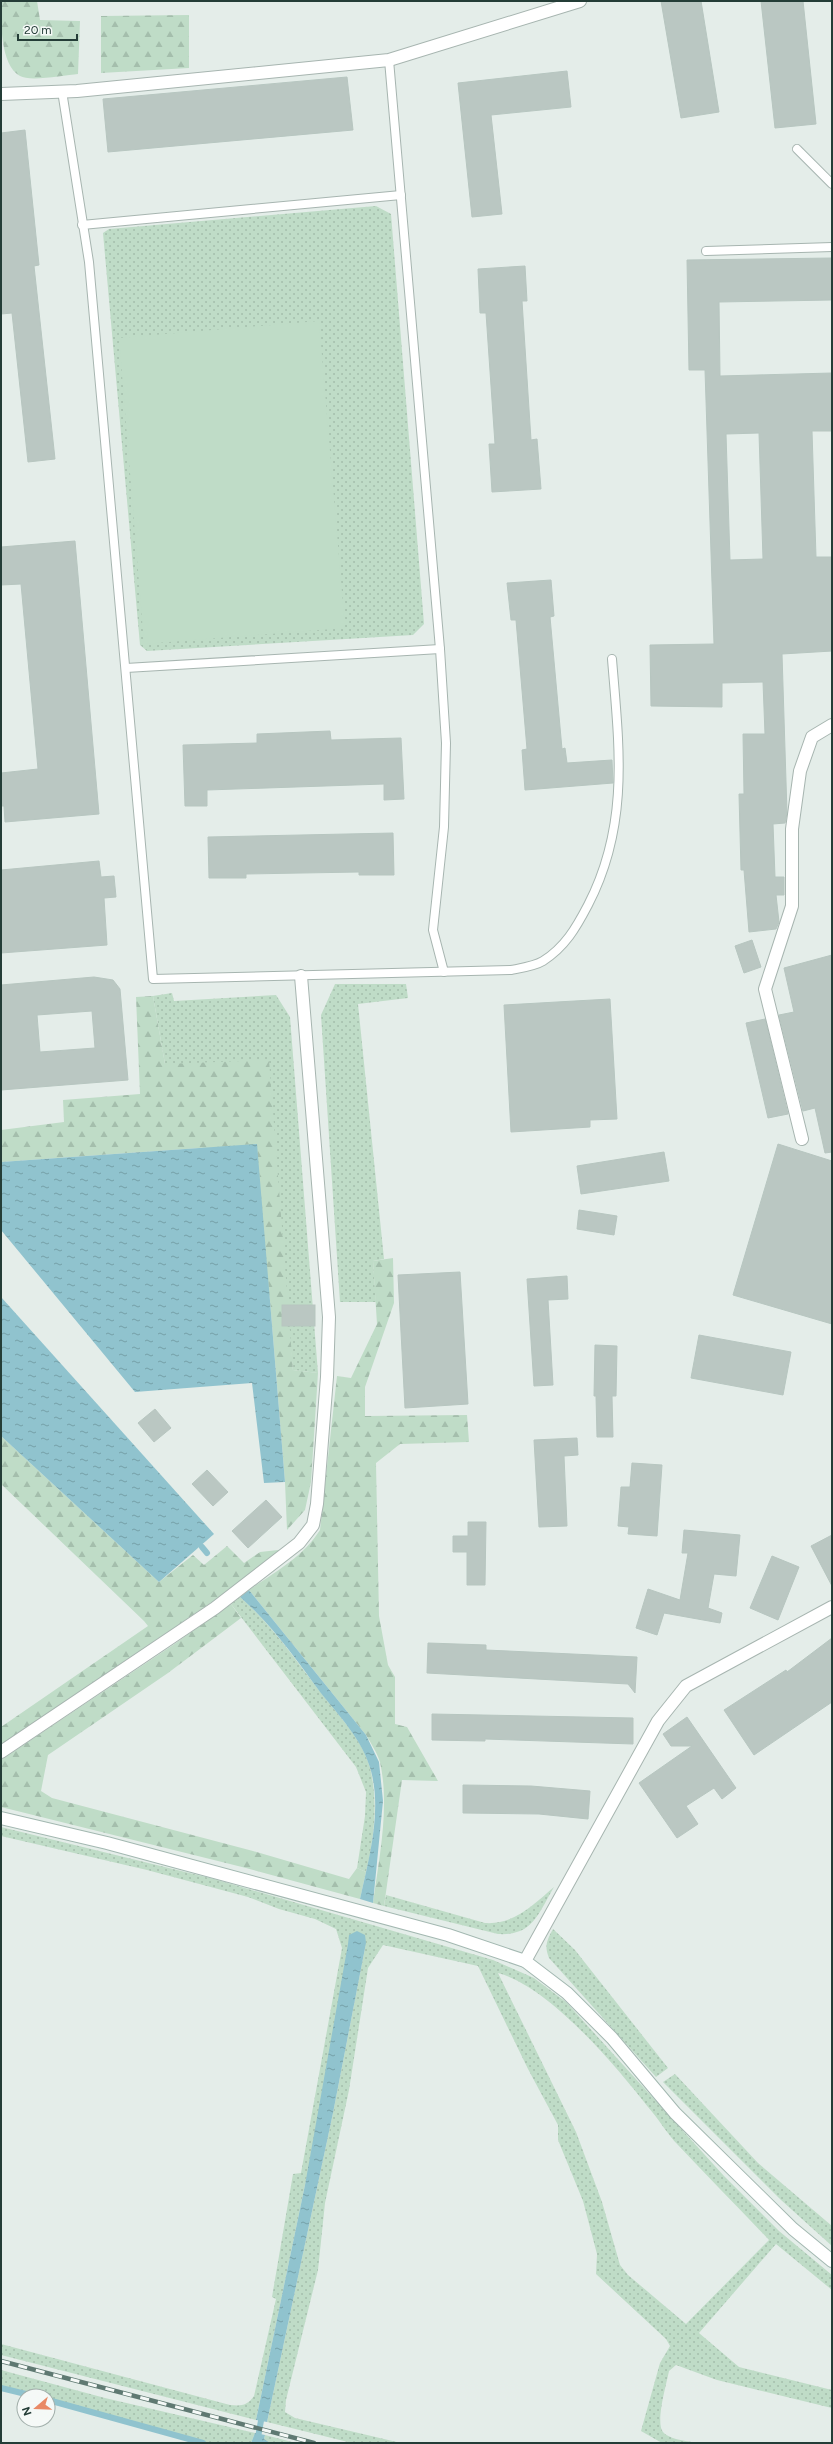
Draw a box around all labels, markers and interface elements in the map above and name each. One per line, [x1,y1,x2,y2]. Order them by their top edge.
scale bar [18,16,77,42]
text: 20 m [24,23,52,37]
north arrow [16,2388,56,2428]
text: N [19,2405,35,2417]

